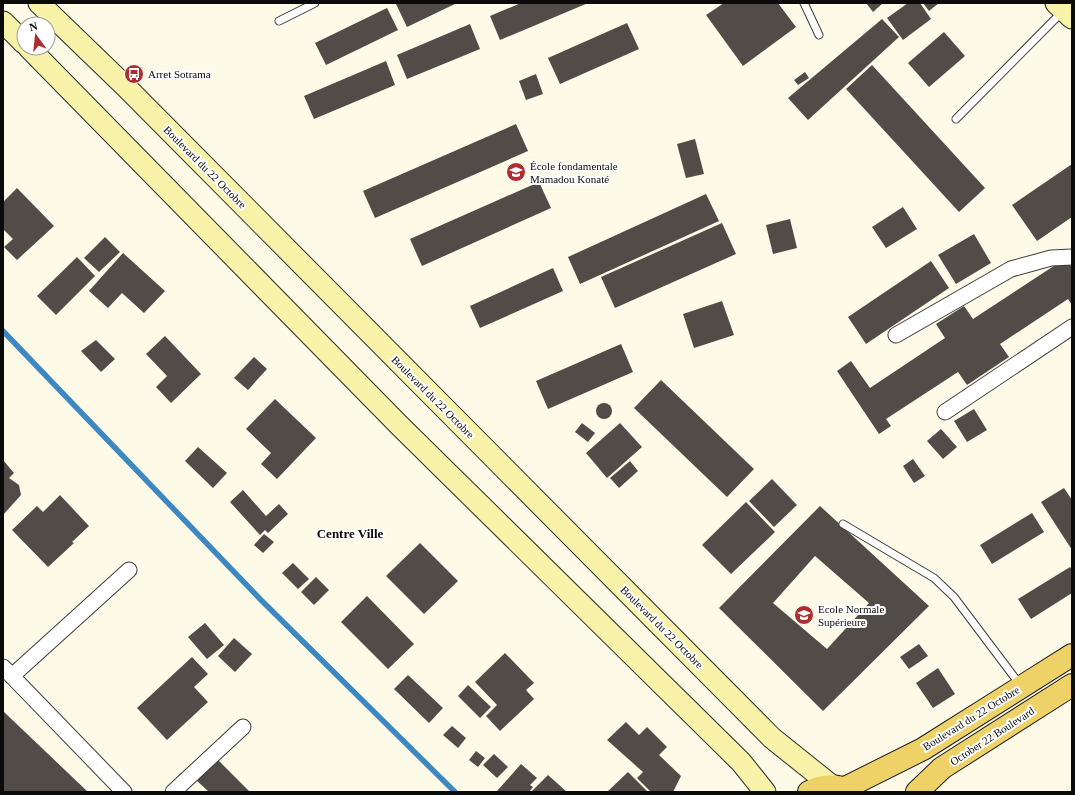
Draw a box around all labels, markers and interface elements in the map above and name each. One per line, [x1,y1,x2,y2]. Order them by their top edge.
north arrow [16,16,56,56]
text: N [28,20,39,33]
bus stop icon: Arret Sotrama [123,63,145,85]
place label: Arret Sotrama [148,68,211,80]
street label: Boulevard du 22 Octobre [161,123,249,211]
place label: École fondamentale Mamadou Konaté [530,160,618,185]
school or university icon: École fondamentale Mamadou Konaté [505,161,527,183]
street label: Boulevard du 22 Octobre [389,353,477,441]
district label: Centre Ville [317,526,383,541]
street label: Boulevard du 22 Octobre [618,583,706,671]
place label: Ecole Normale Supérieure [818,603,884,628]
school or university icon: Ecole Normale Supérieure [793,604,815,626]
street label: Boulevard du 22 Octobre [921,683,1022,753]
street label: October 22 Boulevard [948,704,1037,768]

